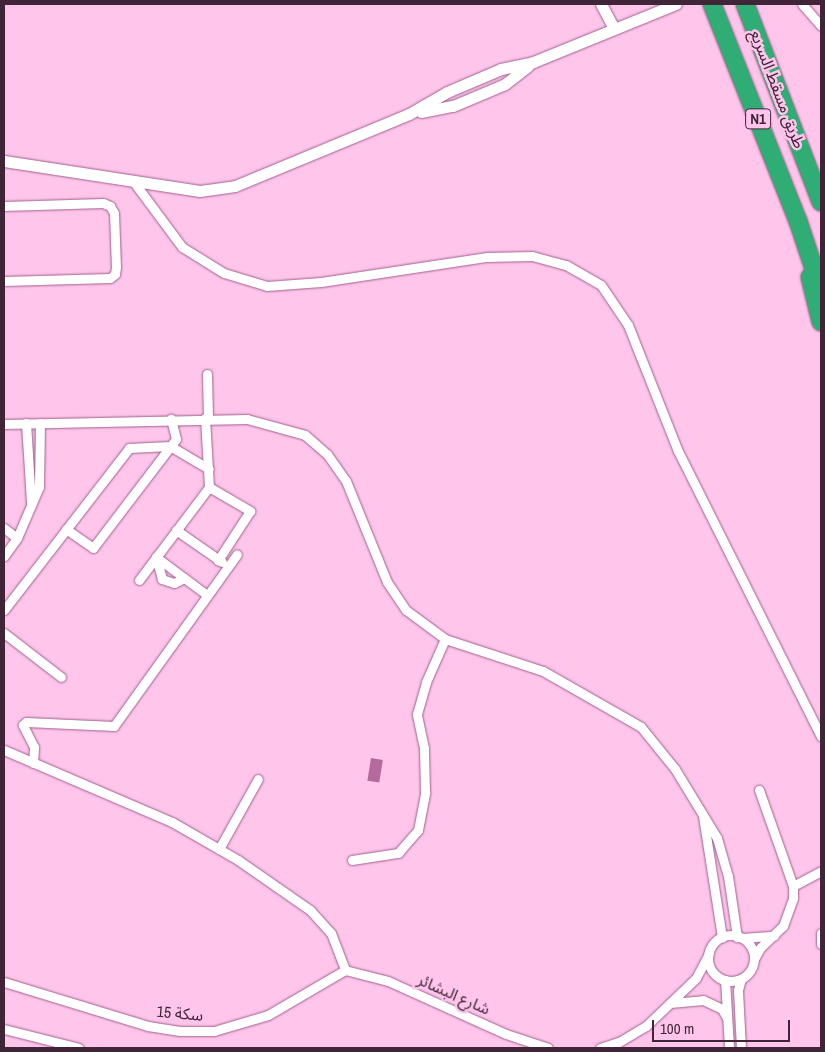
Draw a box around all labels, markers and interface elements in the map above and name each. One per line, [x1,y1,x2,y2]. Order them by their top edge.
street label: طريق مسقط السريع [747,27,809,151]
road number: N1 [744,106,772,132]
street label: شارع البشائر [415,970,493,1018]
street label: سكة 15 [156,1001,204,1025]
scale bar [655,1010,792,1042]
text: 100 m [660,1018,694,1039]

